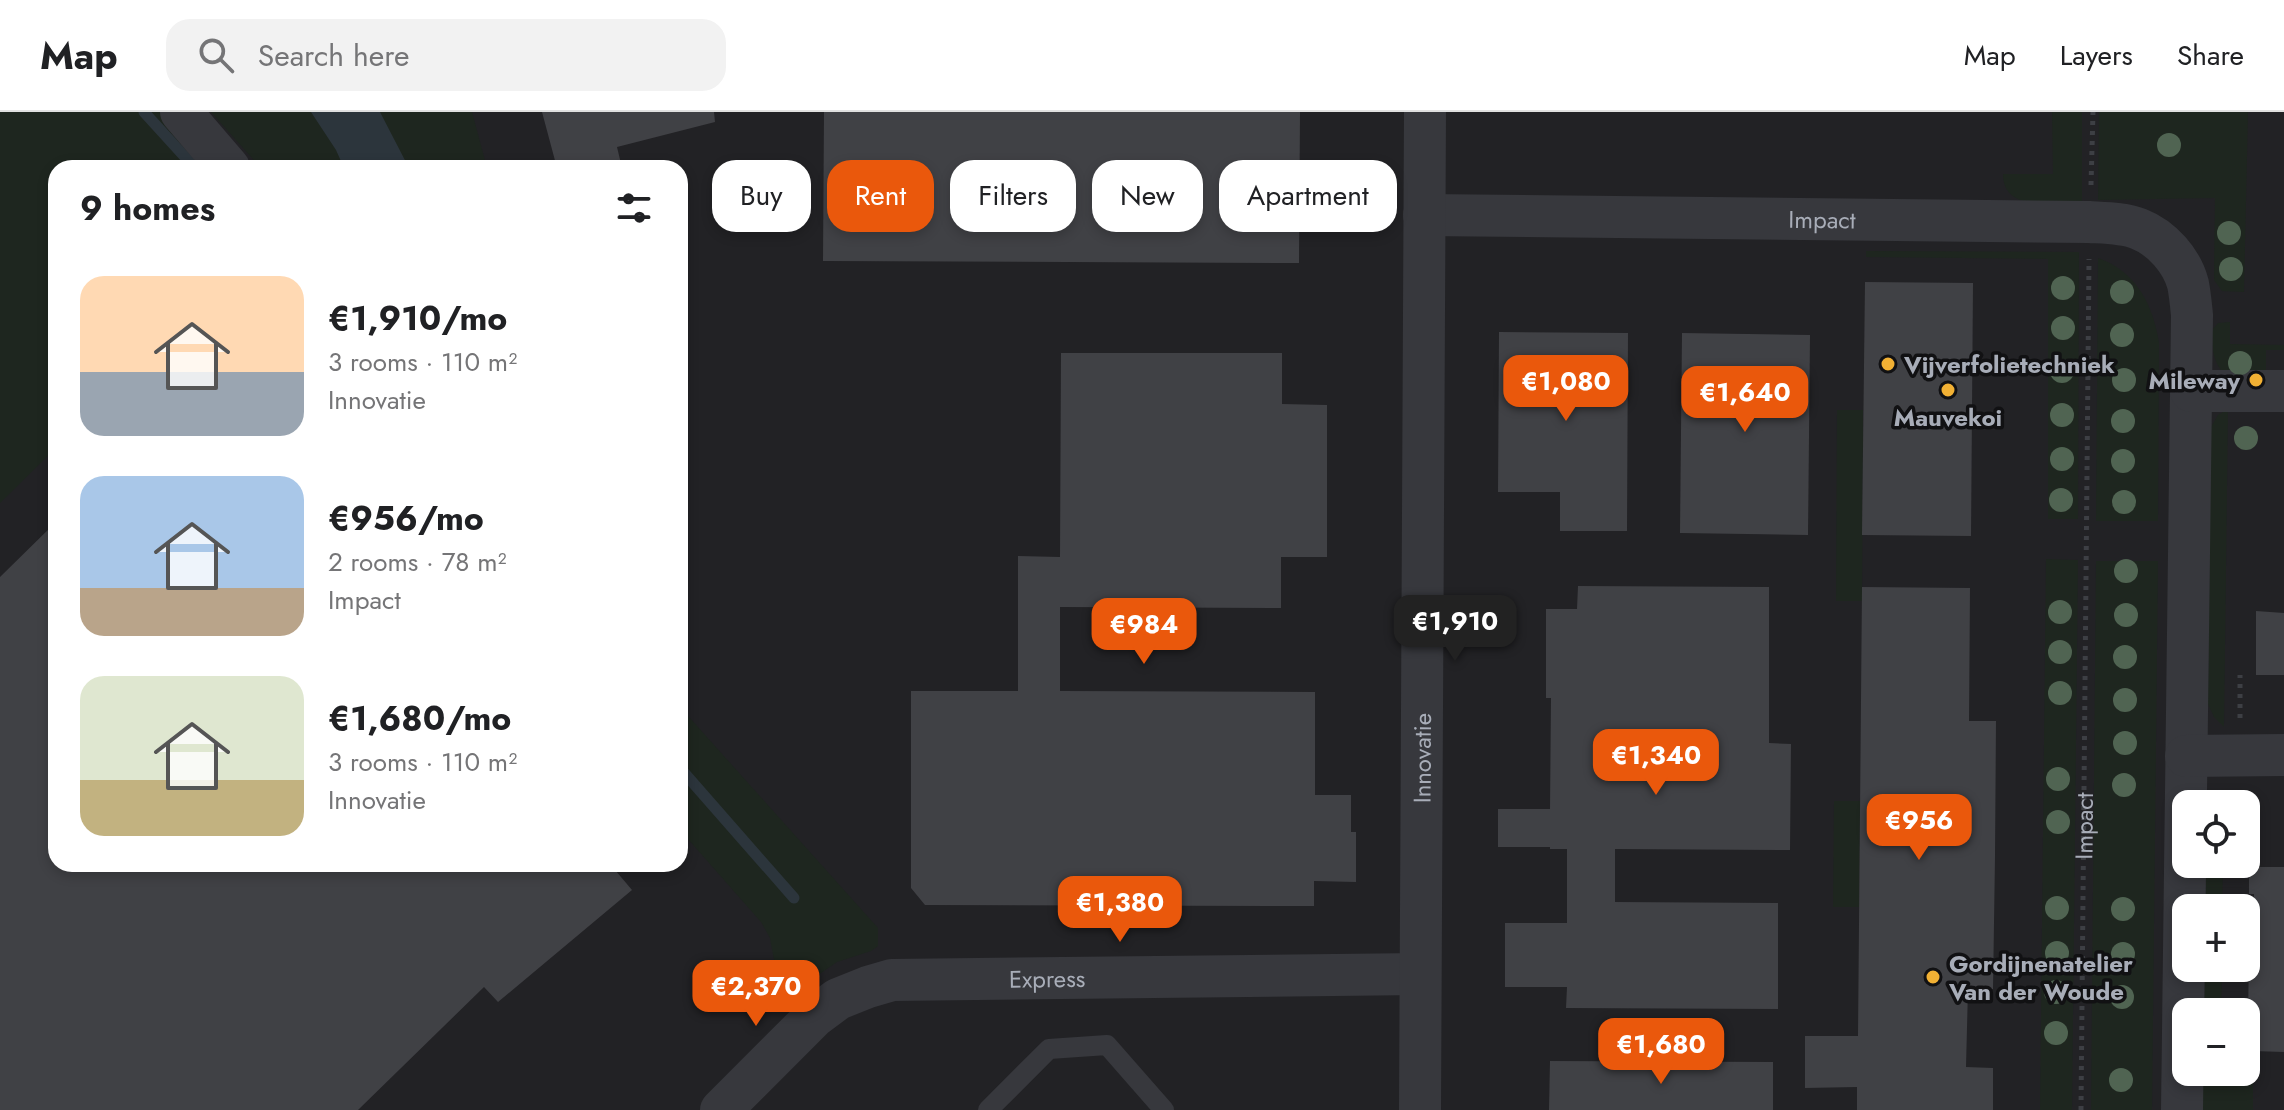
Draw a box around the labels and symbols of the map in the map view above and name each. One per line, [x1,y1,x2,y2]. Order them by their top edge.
street label: Impact [1788,201,1856,237]
place label: Vijverfolietechniek [1903,347,2115,382]
pin: €1,080 [1501,355,1631,423]
marker: Vijverfolietechniek [1879,355,1897,373]
place label: Mileway [2149,363,2240,398]
pin: €1,640 [1680,366,1810,434]
marker: Mileway [2247,371,2265,389]
marker: Mauvekoi [1939,381,1957,399]
place label: Mauvekoi [1894,400,2002,435]
pin: €1,910 [1390,595,1520,663]
pin: €984 [1097,598,1191,666]
street label: Innovatie [1404,713,1439,803]
pin: €1,340 [1591,729,1721,797]
street label: Impact [2066,792,2101,860]
pin: €956 [1872,794,1966,862]
pin: €1,380 [1055,876,1185,944]
place label: Gordijnenatelier Van der Woude [1948,946,2133,1009]
pin: €2,370 [691,960,821,1028]
street label: Express [1009,960,1086,996]
marker: Gordijnenatelier Van der Woude [1924,968,1942,986]
pin: €1,680 [1596,1018,1726,1086]

